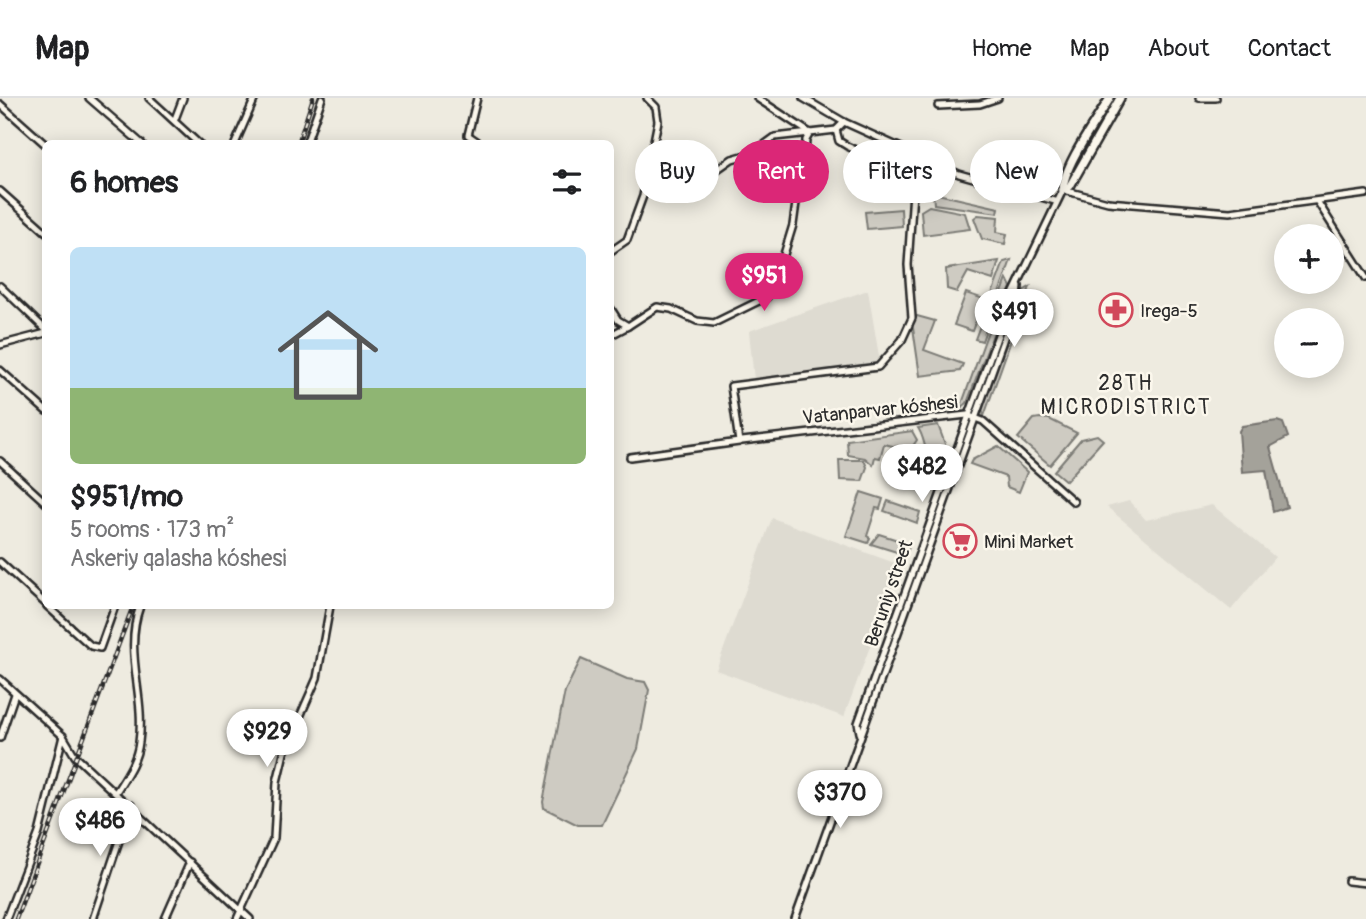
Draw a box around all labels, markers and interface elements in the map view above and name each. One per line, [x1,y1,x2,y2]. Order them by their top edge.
text: Map [35,28,90,69]
text: Home [971,34,1032,63]
text: Map [1070,34,1110,63]
text: About [1148,34,1210,63]
text: Contact [1248,34,1331,63]
chip: Buy [635,140,719,203]
chip: Rent [733,140,829,203]
chip: Filters [843,140,956,203]
chip: New [970,140,1063,203]
icon: filters [548,163,586,201]
text: 6 homes [70,164,178,201]
map controls [1274,224,1344,378]
button: + [1274,224,1344,294]
pin: $951 [723,254,805,313]
text: $951 [741,261,787,290]
pin: $491 [973,289,1055,349]
pharmacy icon: Irega-5 [1097,291,1135,329]
icon: home [265,292,391,418]
text: $491 [991,297,1037,326]
place label: Irega-5 [1140,299,1198,323]
button: − [1274,308,1344,378]
district label: 28TH MICRODISTRICT [1040,370,1212,421]
street label: Vatanparvar kóshesi [801,390,959,430]
pin: $482 [881,444,963,504]
text: $482 [897,452,947,481]
text: $951/mo [70,478,183,515]
text: 5 rooms · 173 m² [70,515,234,544]
supermarket icon: Mini Market [941,522,979,560]
place label: Mini Market [984,530,1074,554]
street label: Beruniy street [859,536,919,650]
text: Askeriy qalasha kóshesi [70,544,287,573]
pin: $929 [226,710,308,769]
text: $929 [242,717,292,746]
pin: $370 [799,770,881,830]
text: $370 [813,778,867,807]
pin: $486 [59,798,141,858]
text: $486 [75,806,125,835]

